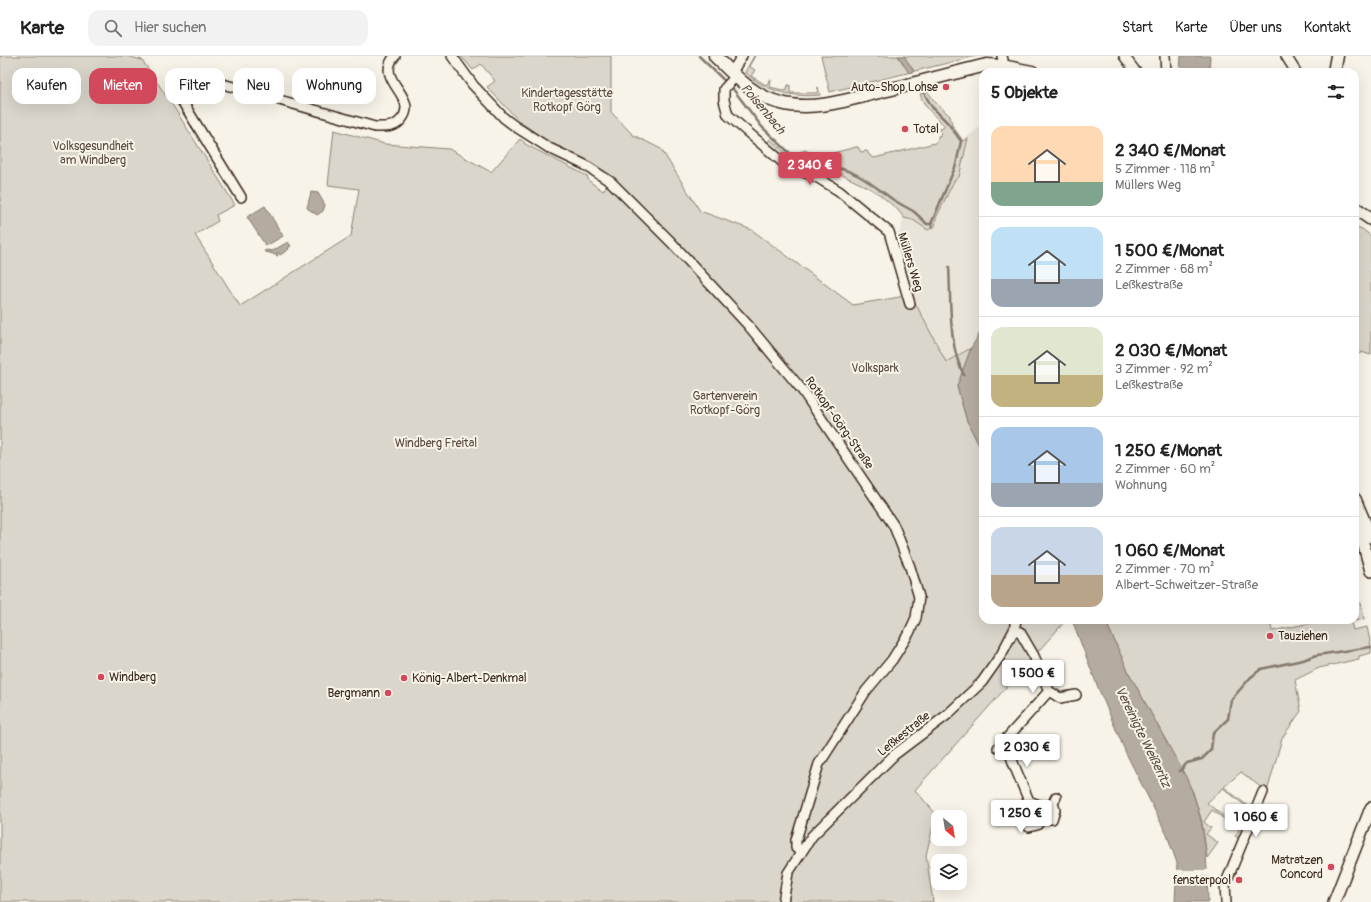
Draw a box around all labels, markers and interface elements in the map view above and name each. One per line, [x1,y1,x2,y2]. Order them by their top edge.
search box [88,10,368,46]
text: Karte [20,16,64,40]
icon: search [102,17,124,39]
text: Hier suchen [134,18,206,37]
text: Start [1122,19,1153,36]
text: Karte [1175,19,1207,36]
text: Über uns [1229,19,1282,36]
text: Kontakt [1304,19,1351,36]
chip: Kaufen [12,68,81,104]
chip: Mieten [89,68,157,104]
chip: Filter [165,68,225,104]
chip: Neu [233,68,284,104]
chip: Wohnung [292,68,376,104]
place label: Auto-Shop Lohse [851,80,938,95]
water label: Poisenbach [737,81,789,138]
icon: filters [1325,81,1347,103]
marker: Auto-Shop Lohse [941,82,951,92]
text: 5 Objekte [991,82,1058,103]
park label: Kindertagesstätte Rotkopf Görg [521,86,613,115]
place label: Total [913,122,939,137]
marker: Total [900,124,910,134]
park label: Volksgesundheit am Windberg [52,139,134,168]
text: 2 340 €/Monat [1115,140,1225,161]
icon: home [1023,142,1071,190]
pin: 2 340 € [773,152,847,186]
text: 2 340 € [787,157,833,173]
text: 5 Zimmer · 118 m² [1115,161,1215,177]
text: Müllers Weg [1115,177,1181,193]
street label: Müllers Weg [894,231,926,293]
text: 1 500 €/Monat [1115,240,1224,261]
icon: home [1023,243,1071,291]
text: 2 Zimmer · 68 m² [1115,261,1213,277]
text: Leßkestraße [1115,277,1183,293]
text: 2 030 €/Monat [1115,340,1227,361]
icon: home [1023,343,1071,391]
park label: Volkspark [851,361,899,376]
text: 3 Zimmer · 92 m² [1115,361,1213,377]
street label: Rotkopf-Görg-Straße [801,374,877,472]
text: Leßkestraße [1115,377,1183,393]
park label: Gartenverein Rotkopf-Görg [690,389,760,418]
park label: Windberg Freital [395,436,477,451]
text: 1 250 €/Monat [1115,440,1222,461]
icon: home [1023,443,1071,491]
text: 2 Zimmer · 60 m² [1115,461,1215,477]
text: Wohnung [1115,477,1167,493]
text: 1 060 €/Monat [1115,540,1225,561]
icon: home [1023,543,1071,591]
text: 2 Zimmer · 70 m² [1115,561,1215,577]
text: Albert-Schweitzer-Straße [1115,577,1258,593]
place label: Tauziehen [1278,629,1328,644]
marker: Tauziehen [1265,631,1275,641]
pin: 1 500 € [996,660,1070,694]
text: 1 500 € [1011,665,1055,681]
place label: Windberg [109,670,156,685]
place label: König-Albert-Denkmal [412,671,527,686]
marker: Windberg [96,672,106,682]
marker: König-Albert-Denkmal [399,673,409,683]
water label: Vereinigte Weißeritz [1112,684,1175,792]
place label: Bergmann [328,686,380,701]
marker: Bergmann [383,688,393,698]
street label: Leßkestraße [875,708,933,760]
pin: 2 030 € [990,734,1064,768]
text: 2 030 € [1004,739,1050,755]
pin: 1 250 € [984,800,1058,834]
pin: 1 060 € [1219,804,1293,838]
text: 1 250 € [1000,805,1042,821]
text: 1 060 € [1234,809,1278,825]
north arrow [931,810,967,846]
map controls [931,810,967,890]
place label: Matratzen Concord [1271,853,1323,882]
button: layers [931,854,967,890]
marker: Matratzen Concord [1326,862,1336,872]
place label: fensterpool [1173,873,1231,888]
marker: fensterpool [1234,875,1244,885]

